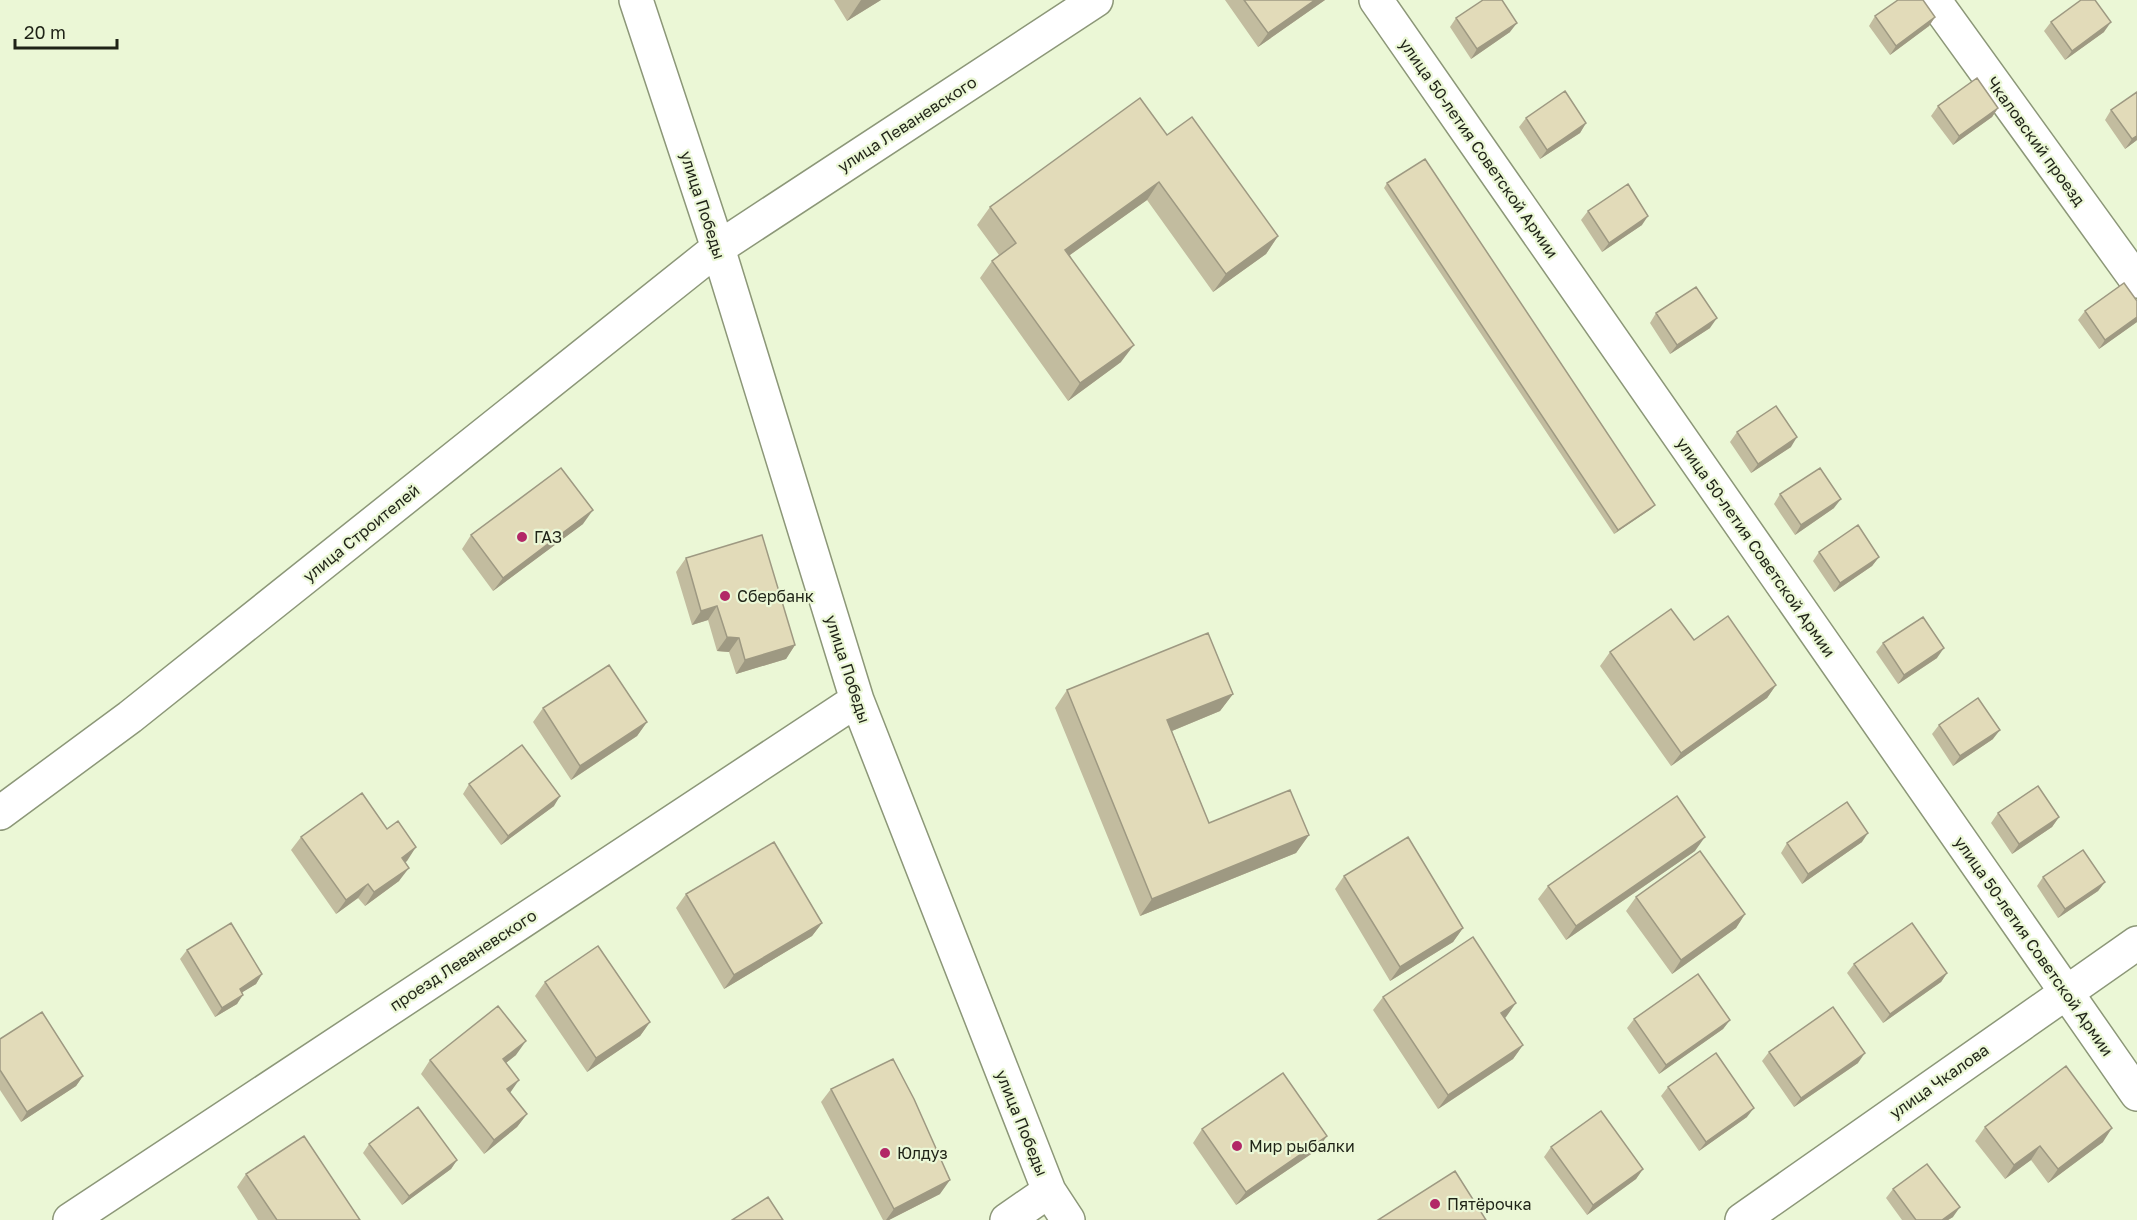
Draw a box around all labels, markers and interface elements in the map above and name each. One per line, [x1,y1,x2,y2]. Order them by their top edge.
scale bar [15,12,117,50]
text: 20 m [24,21,66,43]
street label: улица 50-летия Советской Армии [1395,34,1563,262]
street label: улица Леваневского [834,72,980,176]
street label: Чкаловский проезд [1982,73,2090,210]
street label: улица Победы [676,148,730,262]
street label: улица 50-летия Советской Армии [1672,433,1840,661]
street label: улица Строителей [299,480,423,586]
place label: ГАЗ [534,527,562,547]
marker: ГАЗ [515,530,529,544]
place label: Сбербанк [737,586,814,606]
marker: Сбербанк [718,589,732,603]
street label: улица Победы [821,612,875,726]
street label: улица 50-летия Советской Армии [1950,832,2118,1060]
street label: проезд Леваневского [386,905,540,1015]
street label: улица Чкалова [1885,1039,1993,1123]
street label: улица Победы [992,1067,1052,1179]
place label: Мир рыбалки [1249,1136,1355,1156]
marker: Мир рыбалки [1230,1139,1244,1153]
place label: Юлдуз [897,1143,948,1163]
marker: Юлдуз [878,1146,892,1160]
place label: Пятёрочка [1447,1194,1531,1214]
marker: Пятёрочка [1428,1197,1442,1211]

